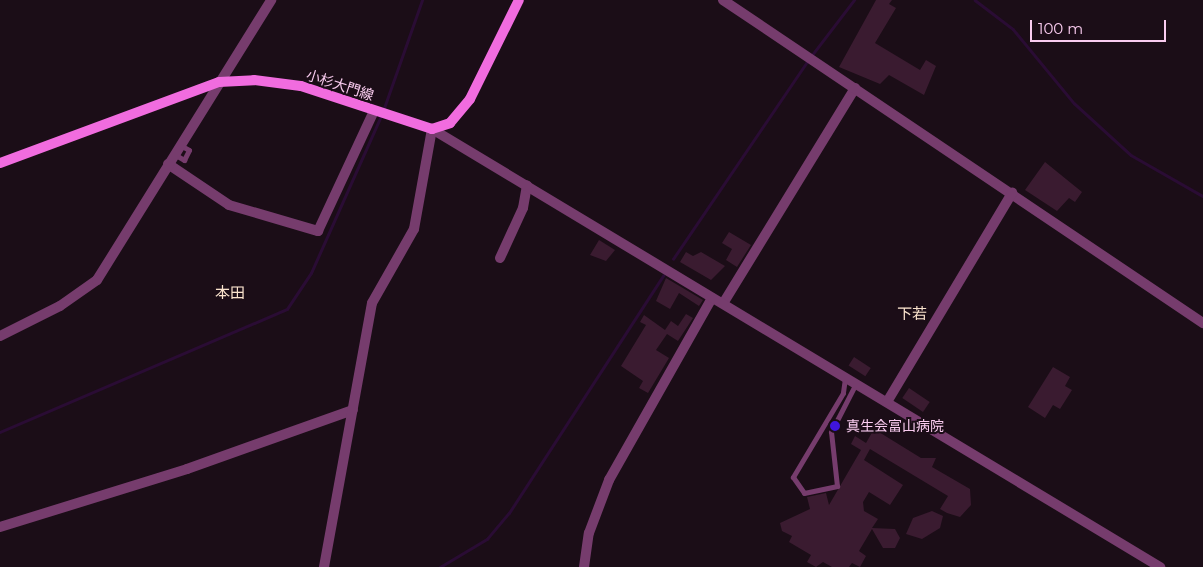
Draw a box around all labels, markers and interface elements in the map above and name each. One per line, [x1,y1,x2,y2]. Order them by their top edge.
scale bar [1033,10,1169,42]
text: 100 m [1038,19,1083,38]
street label: 小杉大門線 [304,66,376,104]
district label: 本田 [215,284,245,302]
district label: 下若 [897,305,927,323]
place label: 真生会富山病院 [846,418,944,434]
marker: 真生会富山病院 [828,419,842,433]

